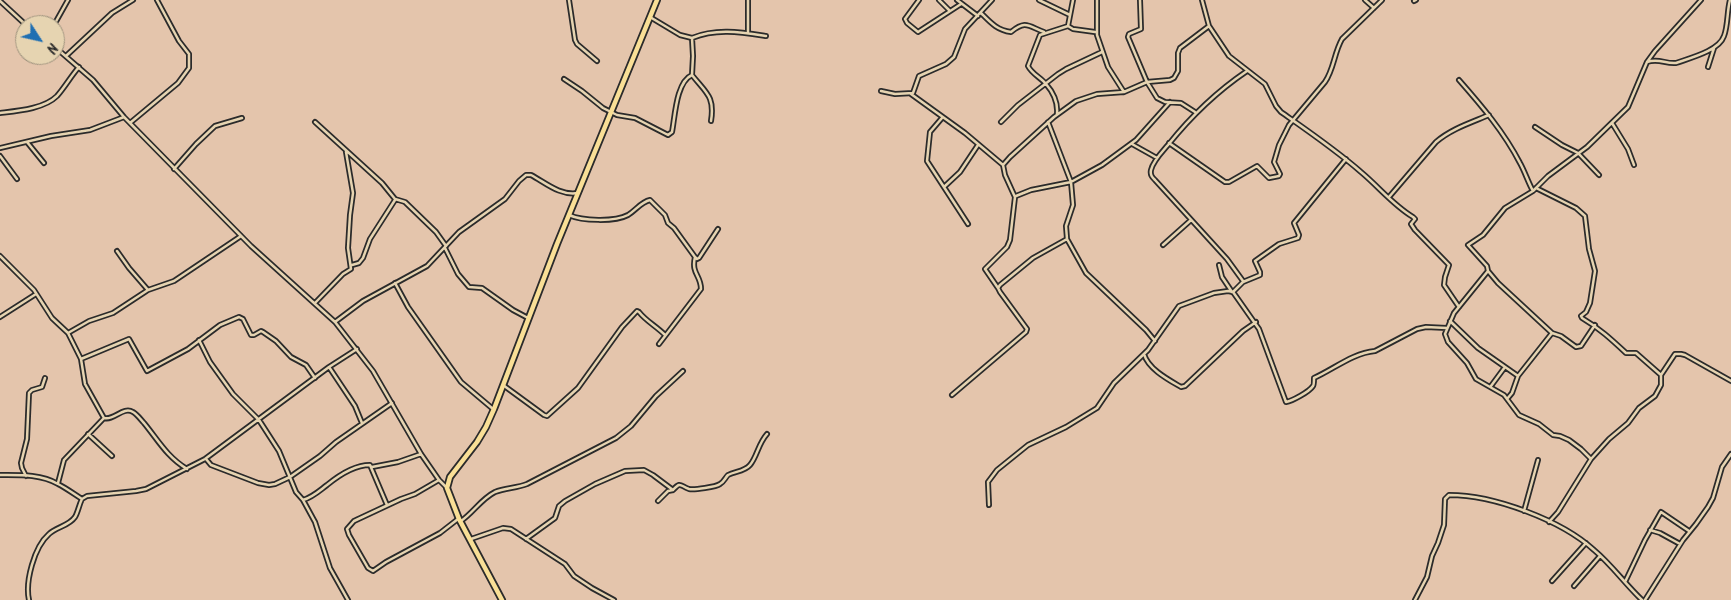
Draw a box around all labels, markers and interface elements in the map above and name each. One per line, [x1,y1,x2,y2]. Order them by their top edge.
north arrow [15,15,65,65]
text: N [40,38,63,58]

